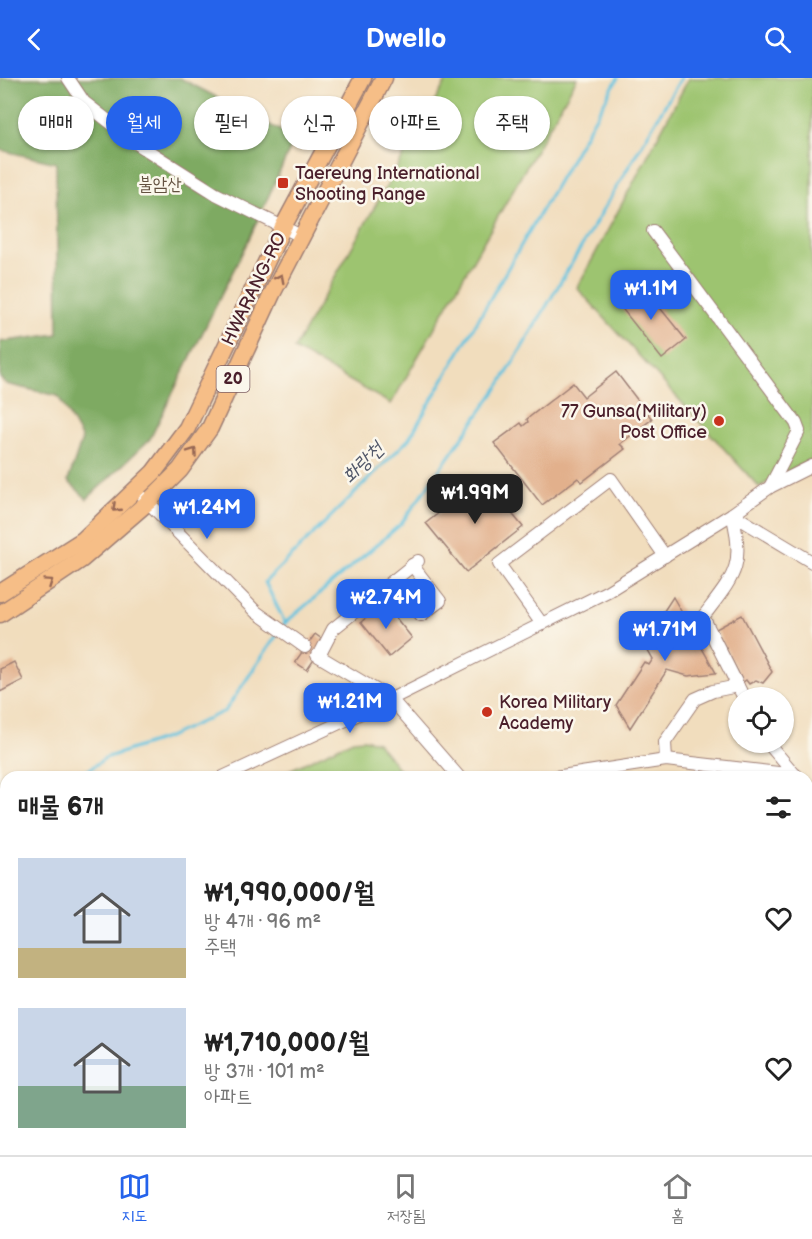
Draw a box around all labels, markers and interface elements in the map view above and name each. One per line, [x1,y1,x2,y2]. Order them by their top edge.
icon: back [18,23,51,56]
text: Dwello [366,23,446,55]
icon: search [761,23,794,56]
chip: 매매 [18,96,94,150]
chip: 월세 [106,96,182,150]
chip: 필터 [194,96,269,150]
chip: 신규 [281,96,357,150]
chip: 아파트 [369,96,462,150]
chip: 주택 [474,96,550,150]
place label: Taereung International Shooting Range [295,163,480,205]
park label: 불암산 [138,174,182,195]
marker: Taereung International Shooting Range [276,176,290,190]
street label: HWARANG-RO [218,229,290,349]
pin: ₩1.1M [609,270,693,321]
one-way arrow [272,273,284,284]
text: ₩1.1M [624,277,678,301]
road number: 20 [216,366,250,392]
place label: 77 Gunsa(Military) Post Office [561,401,707,443]
marker: 77 Gunsa(Military) Post Office [712,414,726,428]
water label: 화랑천 [337,436,390,489]
one-way arrow [186,448,197,459]
pin: ₩1.99M [426,474,524,525]
text: ₩1.99M [441,481,509,505]
pin: ₩1.24M [158,489,256,540]
text: ₩1.24M [173,496,241,520]
one-way arrow [112,501,123,512]
one-way arrow [42,578,53,589]
pin: ₩2.74M [337,579,435,630]
text: ₩2.74M [350,586,422,610]
pin: ₩1.71M [616,611,714,662]
text: ₩1.71M [633,618,697,642]
pin: ₩1.21M [301,683,399,734]
map controls [728,687,794,753]
button: locate [728,687,794,753]
text: ₩1.21M [318,690,382,714]
place label: Korea Military Academy [499,692,612,734]
marker: Korea Military Academy [480,705,494,719]
icon: filters [762,791,795,824]
text: 매물 6개 [18,792,104,823]
text: ₩1,990,000/월 [204,878,374,909]
icon: home [66,882,138,954]
icon: heart [762,902,795,935]
text: 방 4개 · 96 m² [204,910,321,934]
text: 주택 [204,935,236,959]
text: ₩1,710,000/월 [204,1028,369,1059]
icon: home [66,1032,138,1104]
icon: heart [762,1052,795,1085]
text: 방 3개 · 101 m² [204,1060,325,1084]
text: 아파트 [204,1085,252,1109]
tab: 지도 [118,1170,151,1226]
tab: 저장됨 [387,1170,425,1226]
tab: 홈 [661,1170,694,1226]

